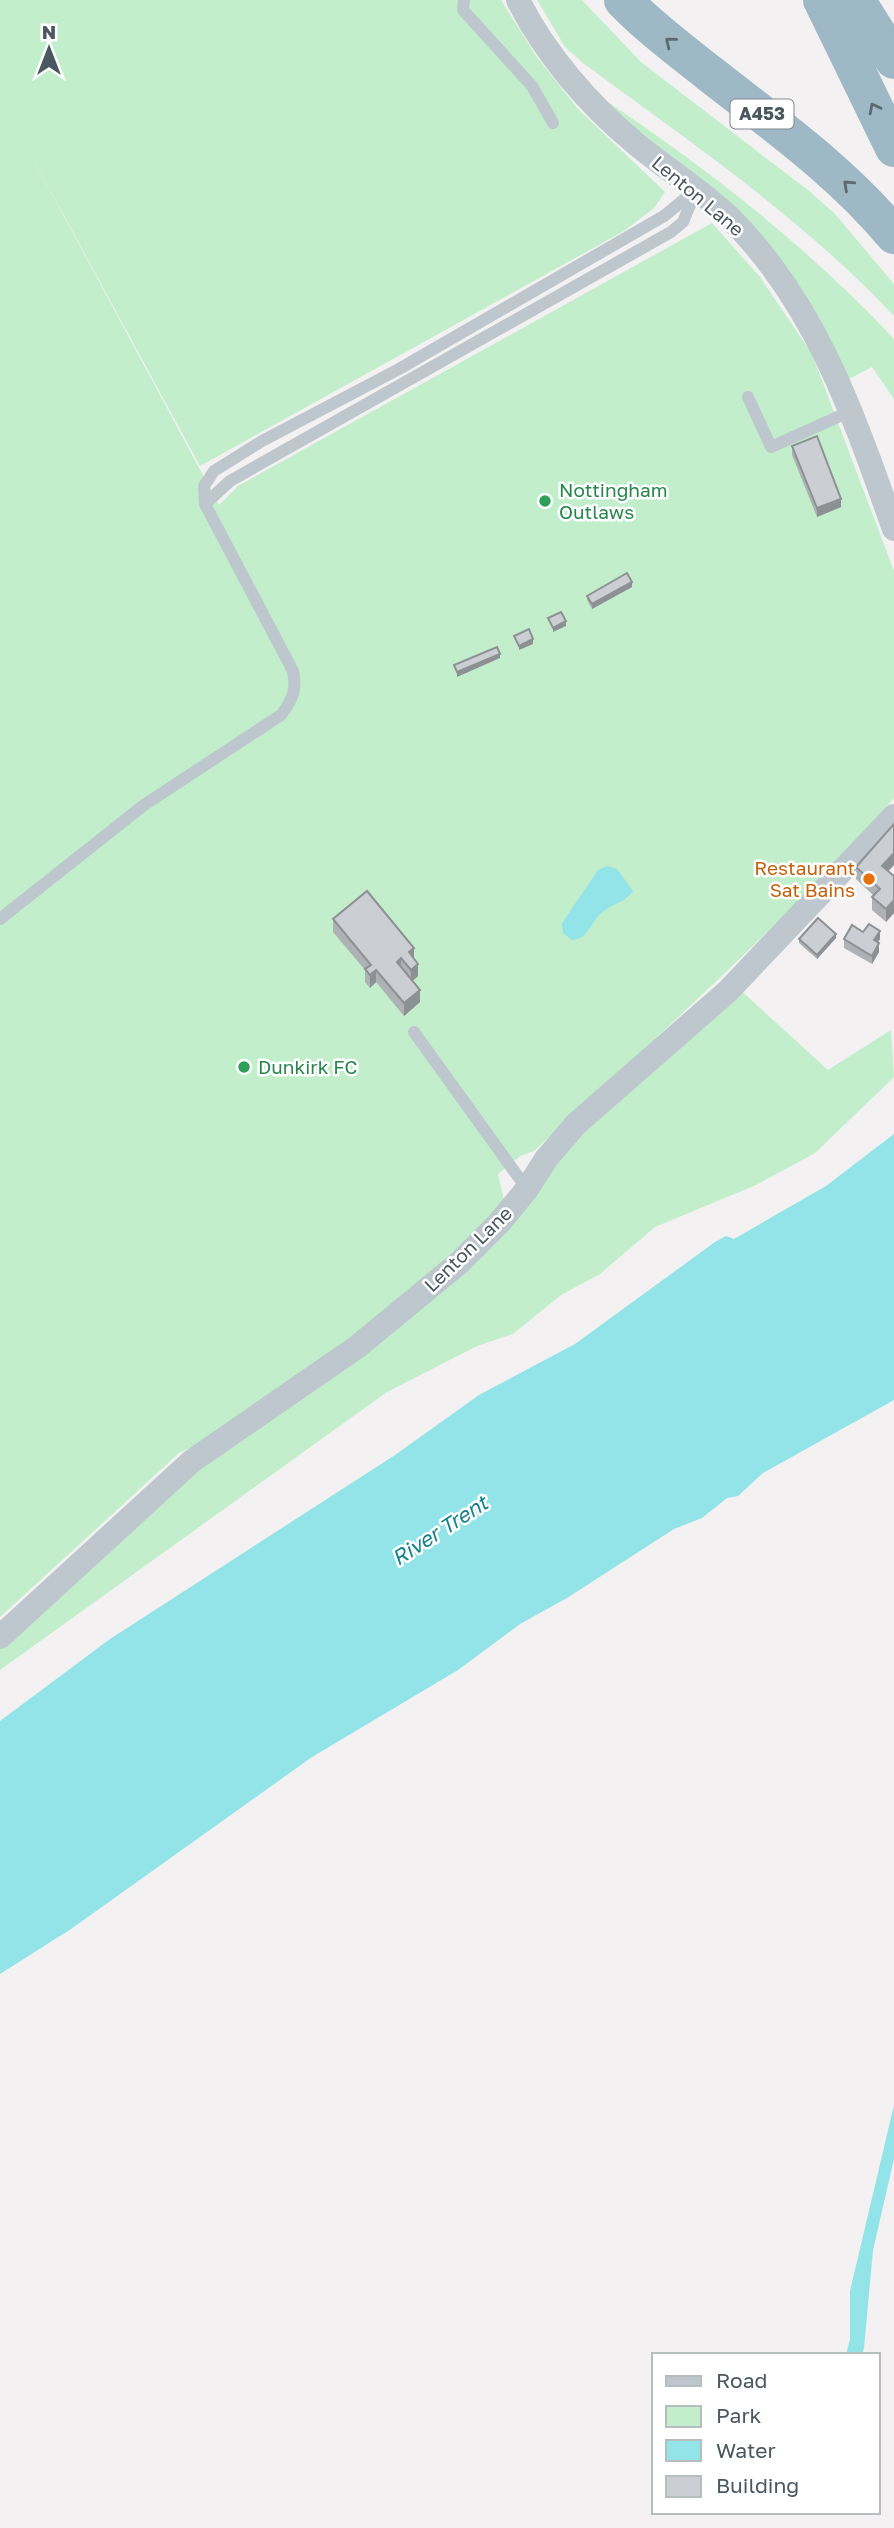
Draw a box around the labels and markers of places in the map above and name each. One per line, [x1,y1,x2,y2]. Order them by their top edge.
place label: Nottingham Outlaws [559,478,668,523]
marker: Nottingham Outlaws [537,493,553,509]
place label: Restaurant Sat Bains [754,856,855,901]
marker: Restaurant Sat Bains [861,871,877,887]
place label: Dunkirk FC [258,1055,357,1078]
marker: Dunkirk FC [236,1059,252,1075]

